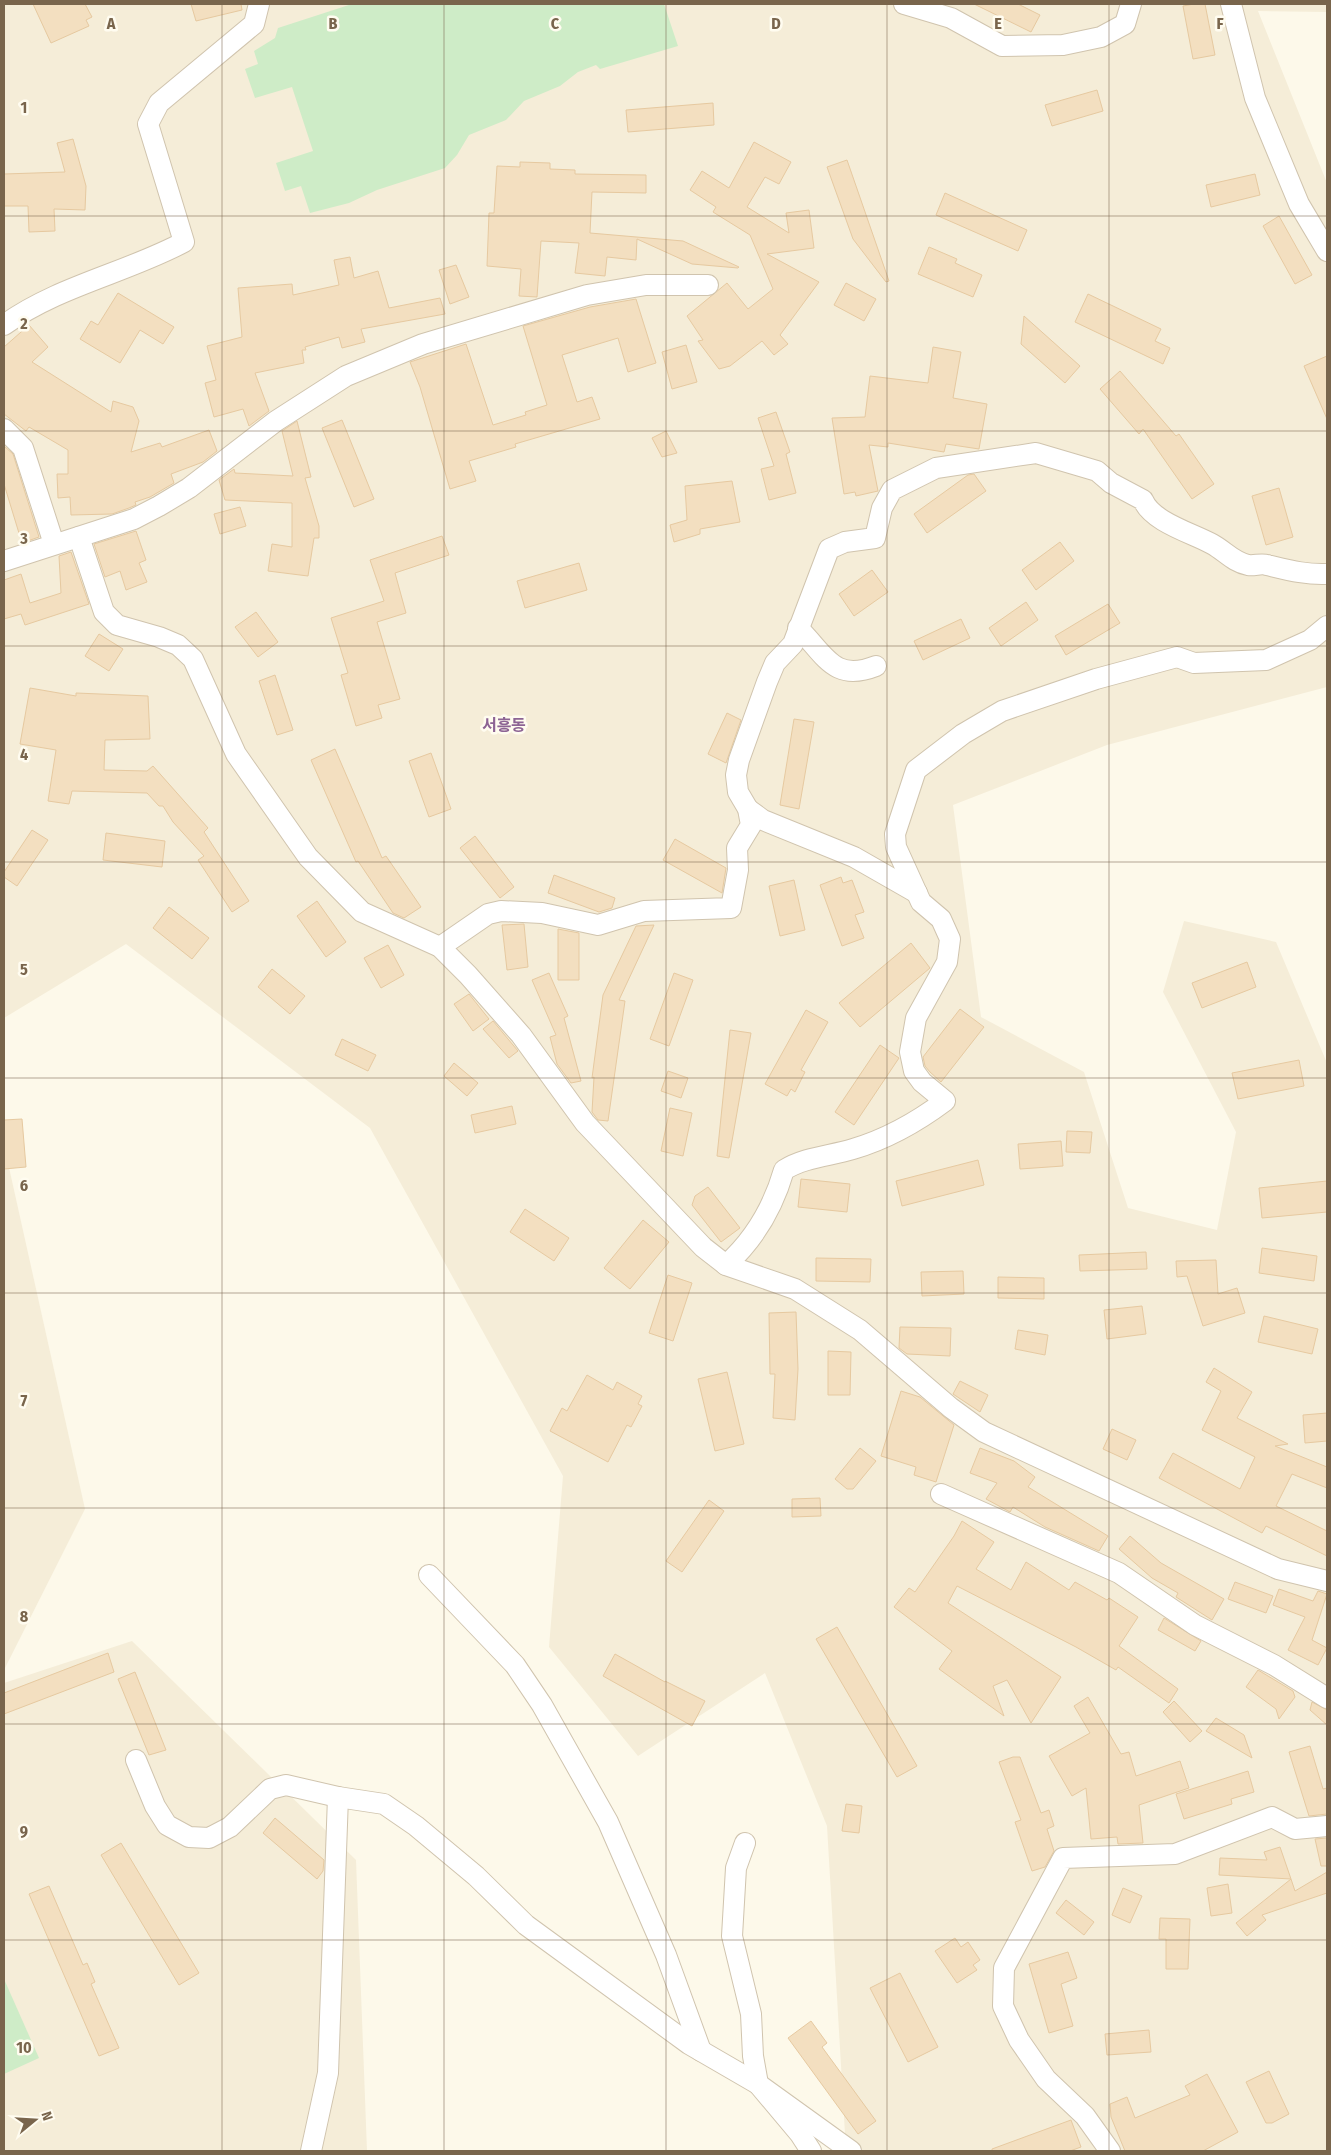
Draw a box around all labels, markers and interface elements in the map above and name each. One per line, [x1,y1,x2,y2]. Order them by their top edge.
text: A [106,14,116,33]
text: B [329,14,338,33]
text: C [551,14,560,33]
text: D [771,14,781,33]
text: E [994,14,1002,33]
text: F [1216,14,1224,33]
text: 1 [21,98,27,117]
text: 2 [19,314,28,333]
text: 3 [19,529,28,548]
district label: 서흥동 [482,716,526,735]
text: 4 [20,745,28,764]
text: 5 [20,960,28,979]
text: 6 [20,1176,28,1195]
text: 7 [21,1391,28,1410]
text: 8 [20,1607,29,1626]
text: 9 [20,1822,28,1841]
text: 10 [16,2038,32,2057]
north arrow [10,2095,60,2145]
text: N [38,2110,56,2123]

